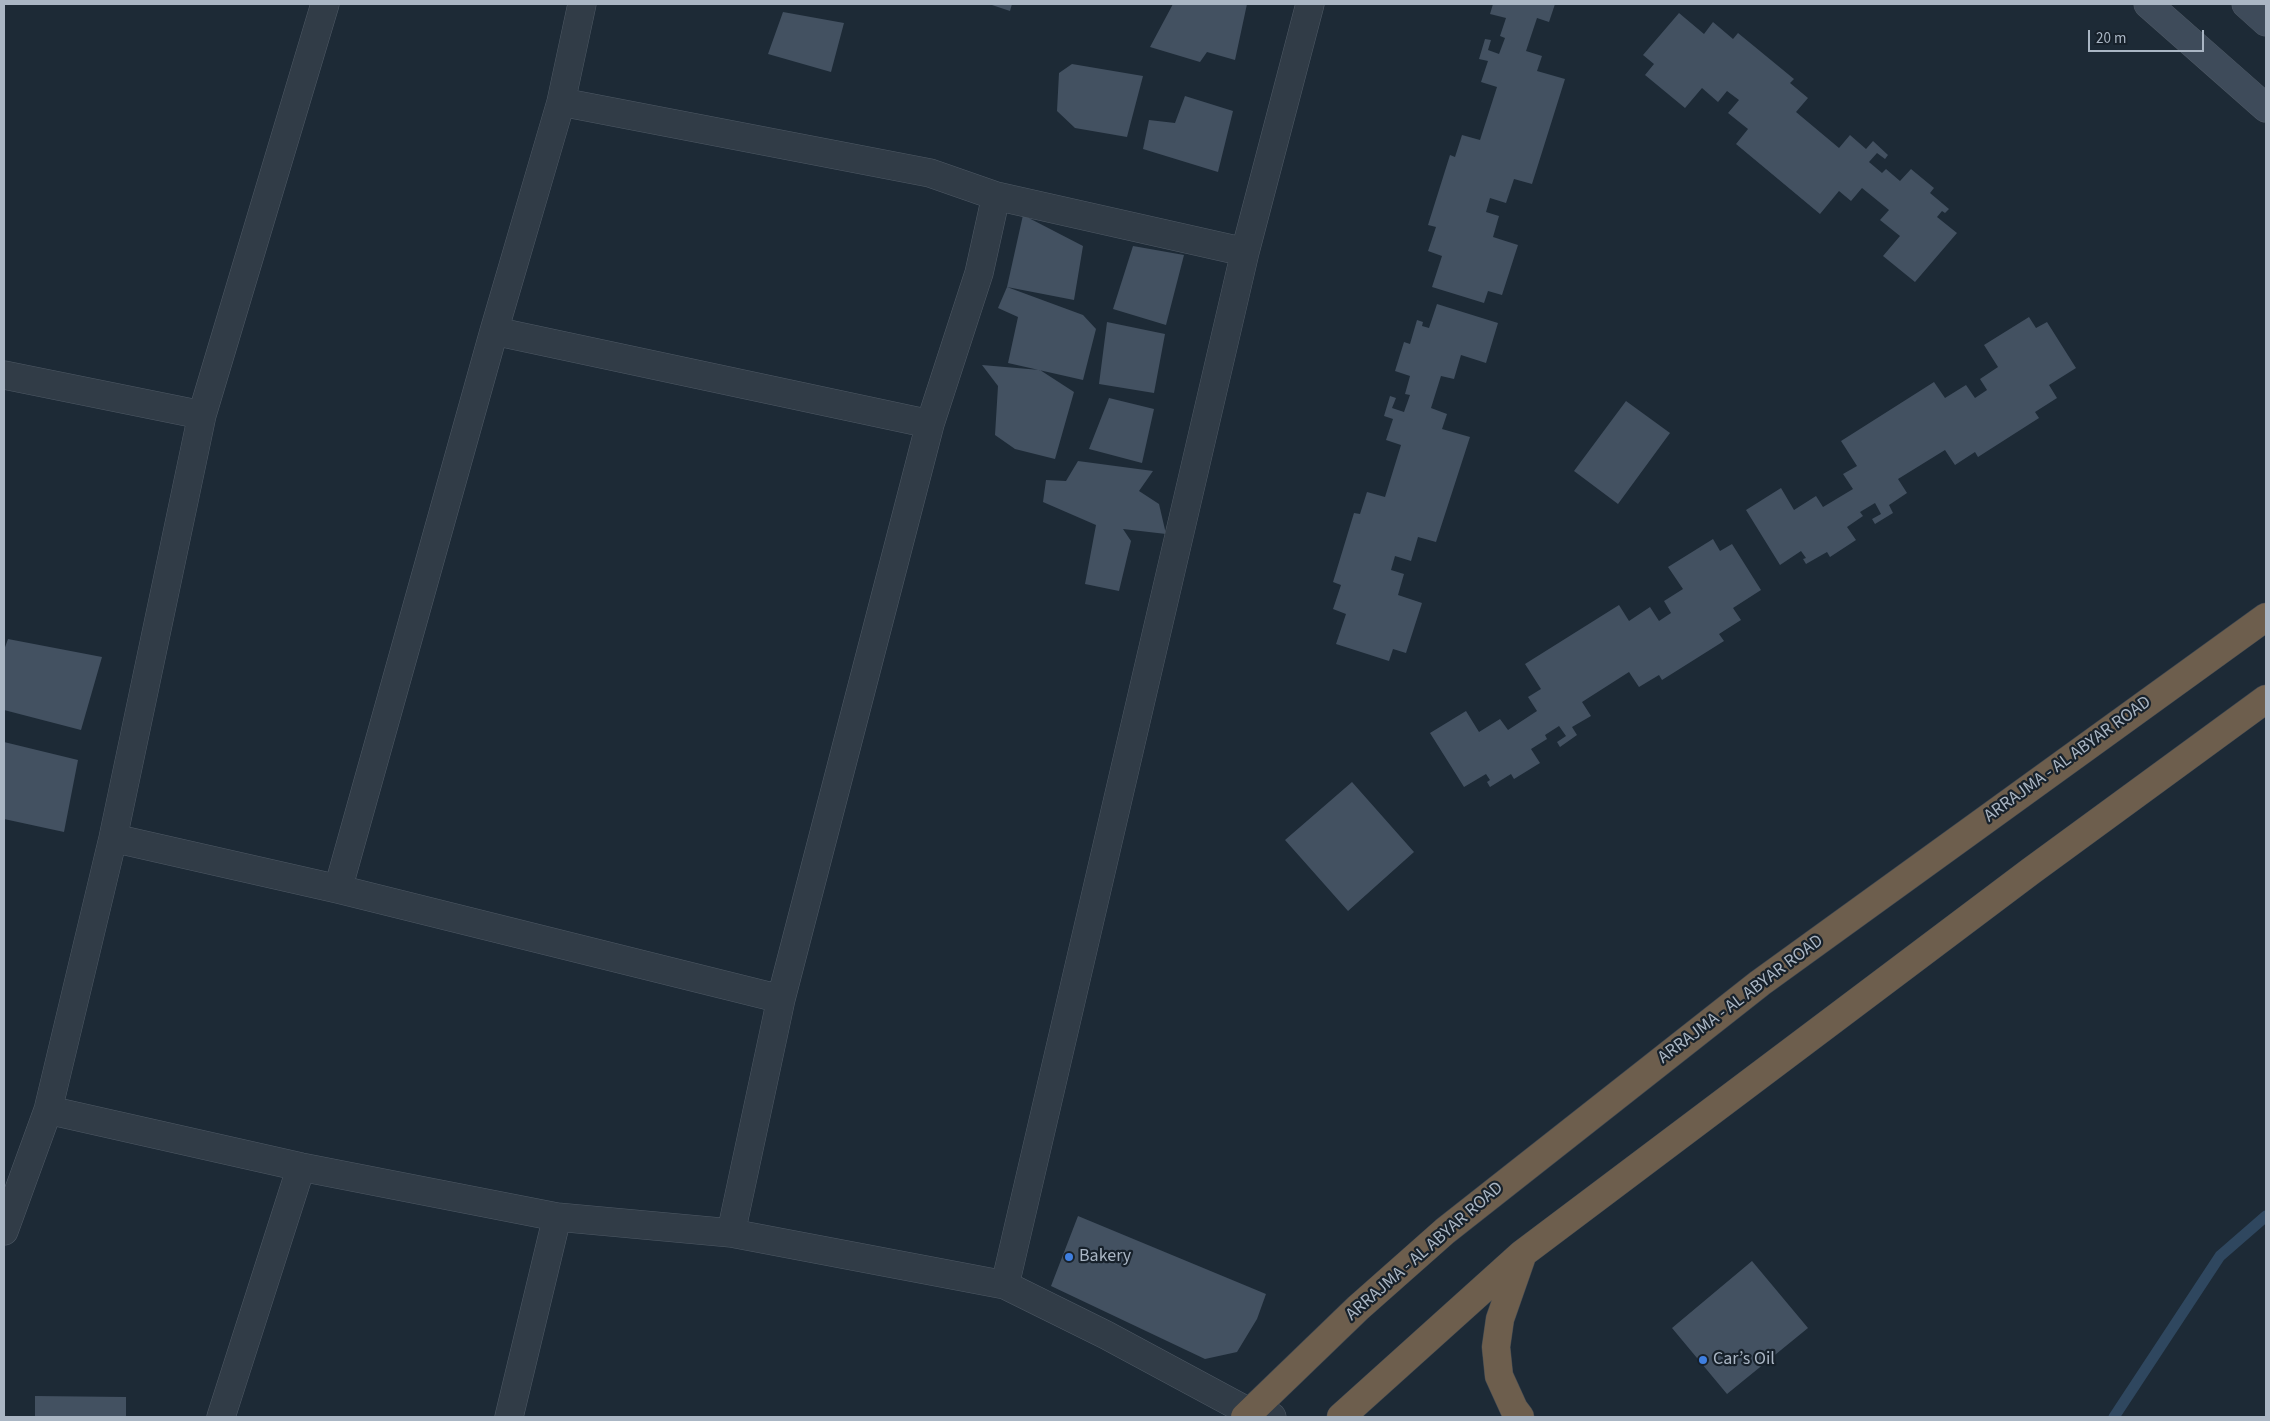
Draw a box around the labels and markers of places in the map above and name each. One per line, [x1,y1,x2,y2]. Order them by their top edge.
place label: Bakery [1079,1246,1131,1268]
marker: Bakery [1063,1251,1075,1263]
place label: Car’s Oil [1713,1349,1775,1371]
marker: Car’s Oil [1697,1354,1709,1366]

